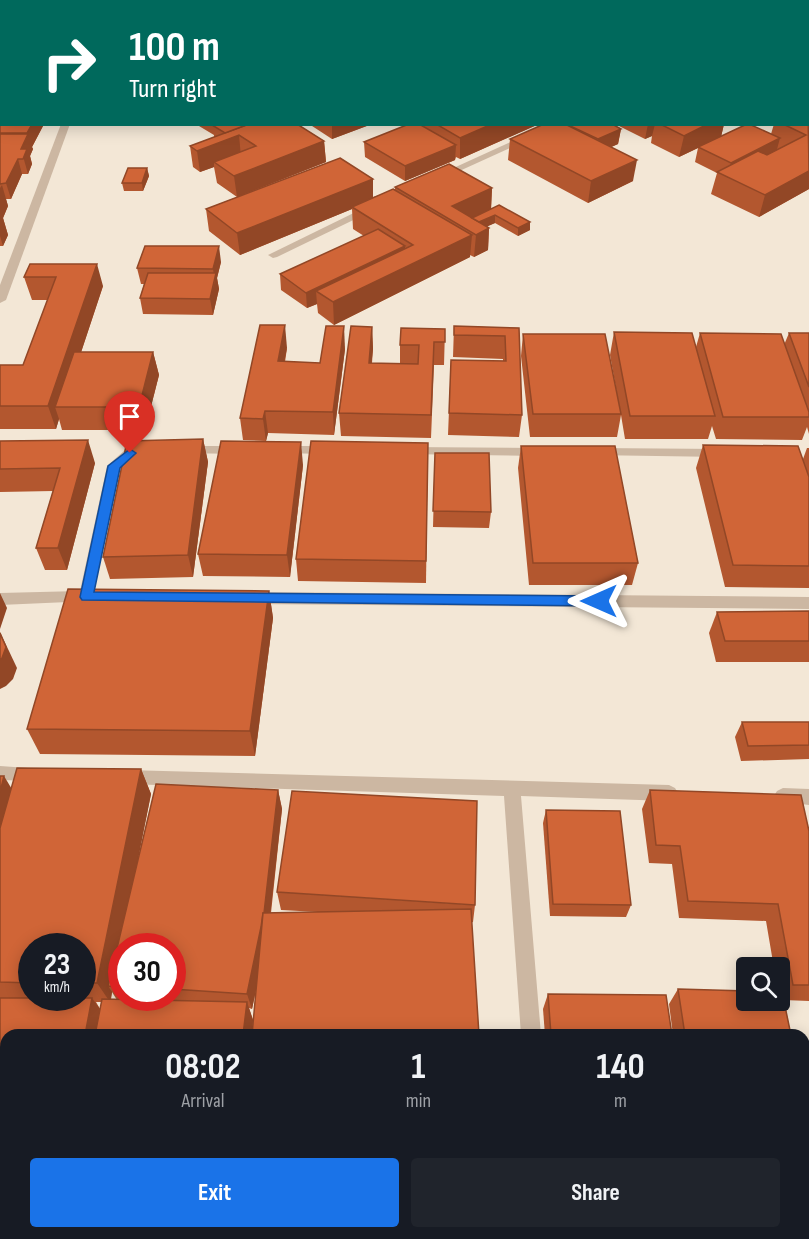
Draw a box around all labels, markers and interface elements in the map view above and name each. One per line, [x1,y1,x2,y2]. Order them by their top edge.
text: 100 m [129,22,220,73]
icon: right [30,24,108,102]
text: Turn right [129,73,216,105]
pin [104,391,155,453]
icon: arrive [113,400,146,433]
position arrow [567,569,631,633]
speed limit sign: 30 [108,933,186,1011]
text: 23 [44,947,70,983]
map controls [736,957,790,1011]
button: search [736,957,790,1011]
text: km/h [44,978,70,997]
text: 08:02 [165,1046,240,1089]
text: 1 [411,1046,425,1089]
text: 140 [596,1046,645,1089]
text: Arrival [181,1089,224,1113]
text: min [406,1089,431,1113]
text: m [614,1089,627,1113]
button: Exit [30,1158,399,1227]
button: Share [411,1158,780,1227]

